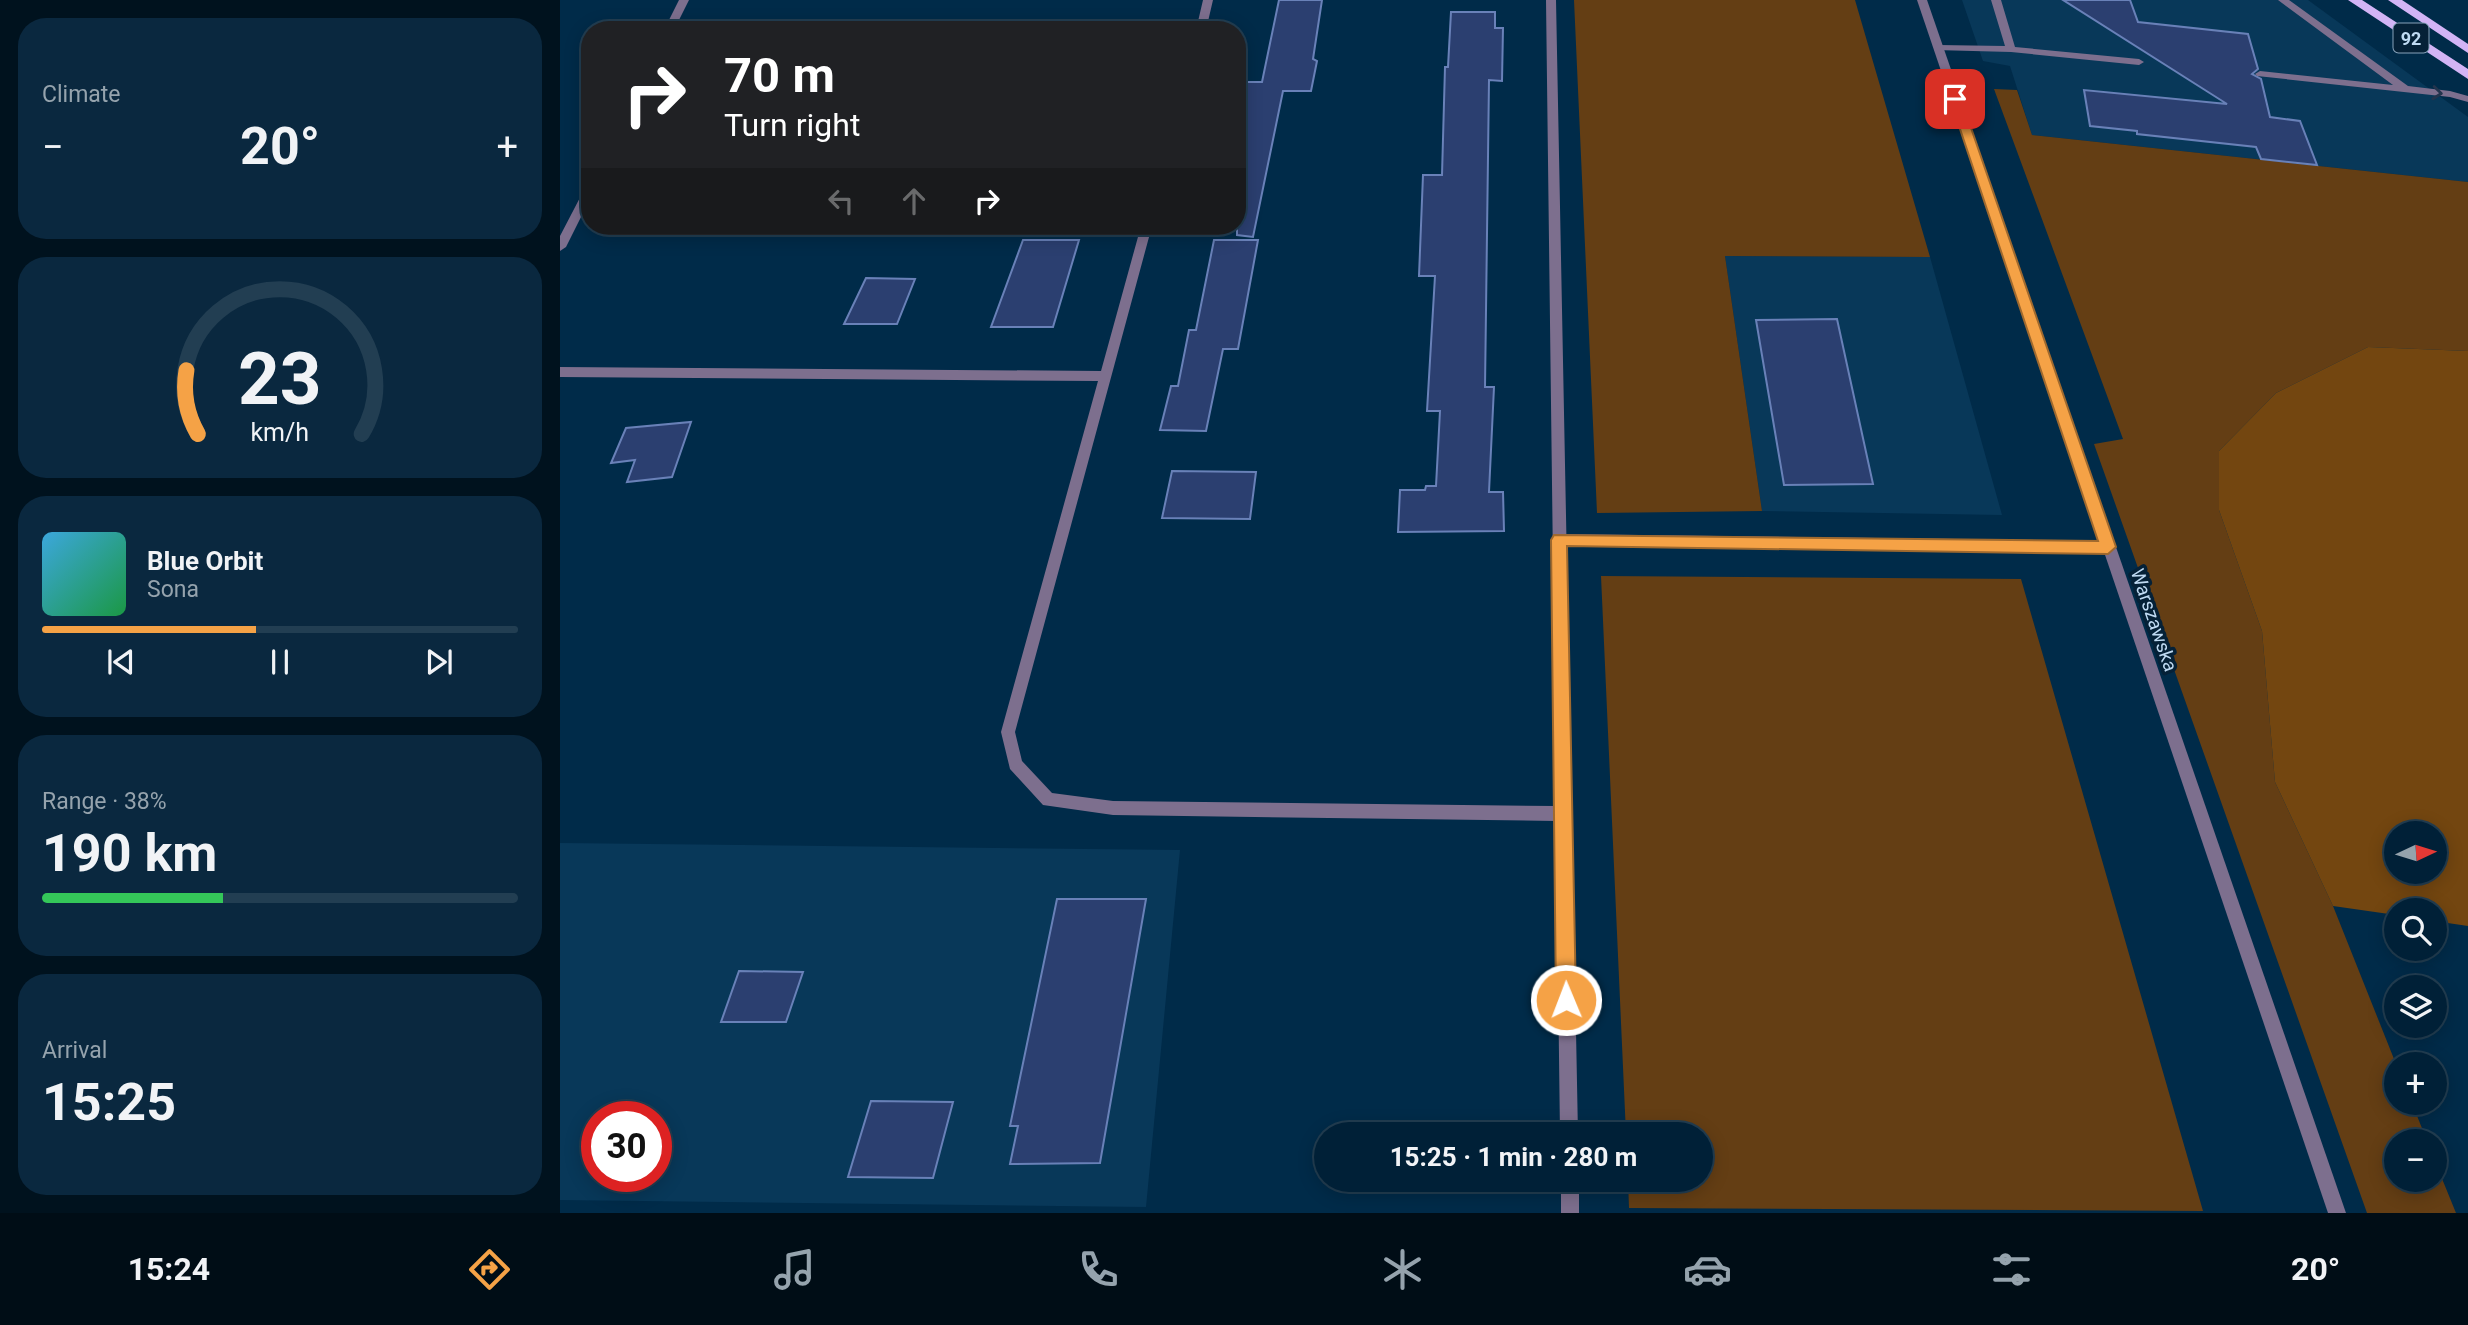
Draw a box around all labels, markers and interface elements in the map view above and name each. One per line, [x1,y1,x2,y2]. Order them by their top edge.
road number: 92 [2394,24,2428,52]
text: 70 m [724,47,835,104]
icon: right [609,49,700,140]
pin [1925,69,1985,129]
icon: arrive [1936,80,1974,118]
text: Climate [42,81,121,108]
one-way arrow [2431,85,2443,100]
text: Turn right [724,106,860,144]
text: 20° [240,116,320,177]
text: − [42,125,64,169]
text: + [496,125,518,169]
icon: left [822,182,860,220]
icon: ahead [895,182,933,220]
icon: right [968,182,1006,220]
text: 23 [238,336,322,422]
text: km/h [251,417,309,446]
text: Blue Orbit [147,546,263,576]
street label: Warszawska [2126,566,2182,674]
text: Sona [147,576,199,603]
icon: previous [102,643,140,681]
icon: pause [261,643,299,681]
icon: next [420,643,458,681]
text: Range · 38% [42,788,167,815]
north arrow [2384,821,2446,884]
map controls [2384,821,2447,1192]
text: 190 km [42,823,217,884]
button: search [2384,898,2447,961]
position arrow [1529,963,1603,1037]
button: layers [2384,975,2447,1038]
text: Arrival [42,1037,107,1064]
button: + [2384,1052,2447,1115]
text: 15:25 [42,1072,176,1133]
speed limit sign: 30 [581,1101,672,1192]
button: − [2384,1129,2447,1192]
text: 15:25 · 1 min · 280 m [1390,1142,1637,1172]
icon: directions [465,1245,514,1294]
icon: music [770,1245,819,1294]
icon: phone [1074,1245,1123,1294]
icon: climate [1378,1245,1427,1294]
icon: car [1683,1245,1732,1294]
icon: filters [1987,1245,2036,1294]
text: 15:24 [128,1250,210,1288]
text: 20° [2291,1250,2340,1288]

